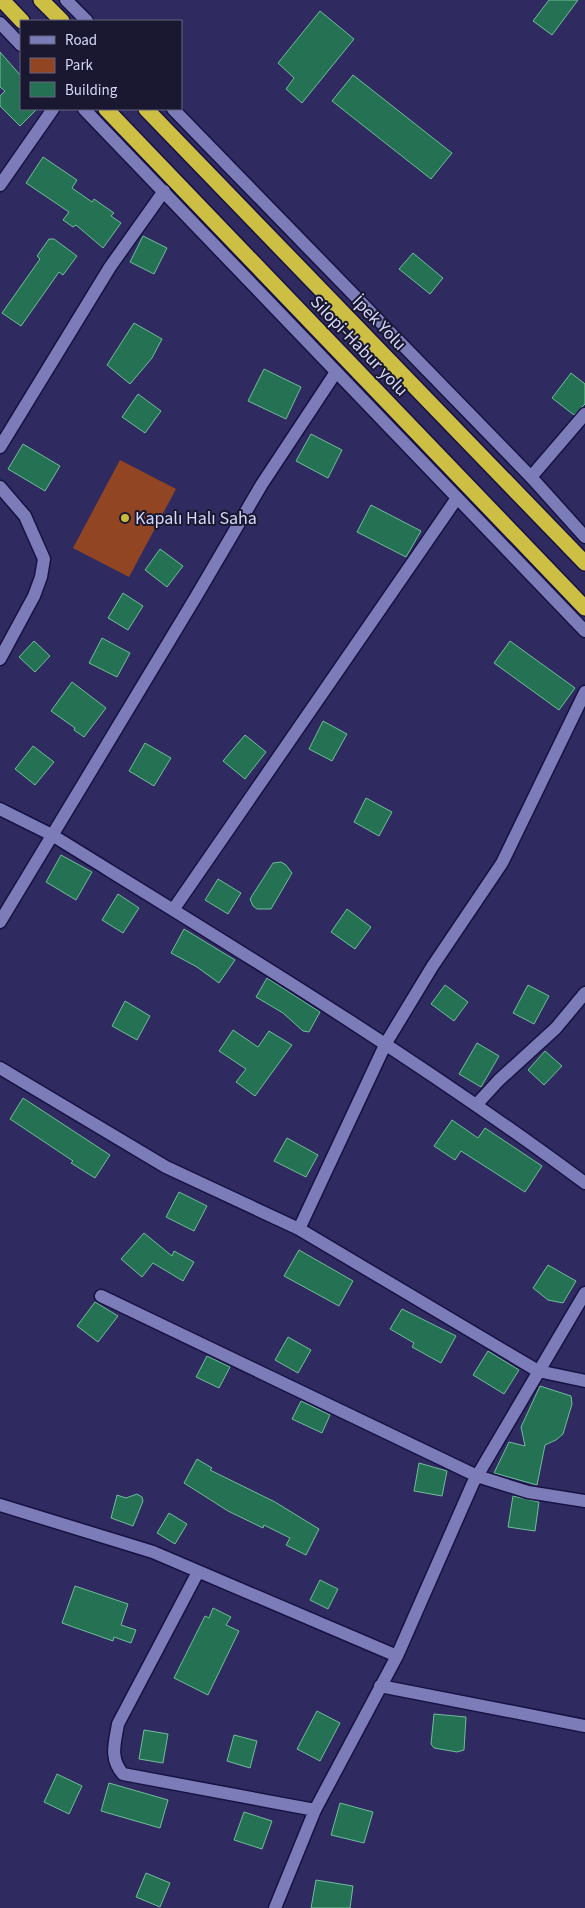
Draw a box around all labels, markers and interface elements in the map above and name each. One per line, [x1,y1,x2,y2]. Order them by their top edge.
legend [20,20,182,110]
text: Road [65,30,97,51]
text: Park [65,55,94,76]
text: Building [65,80,118,101]
street label: Silopi-Habur yolu [304,290,414,402]
street label: İpek Yolu [346,290,412,356]
place label: Kapalı Halı Saha [135,506,257,531]
marker: Kapalı Halı Saha [119,512,131,524]

